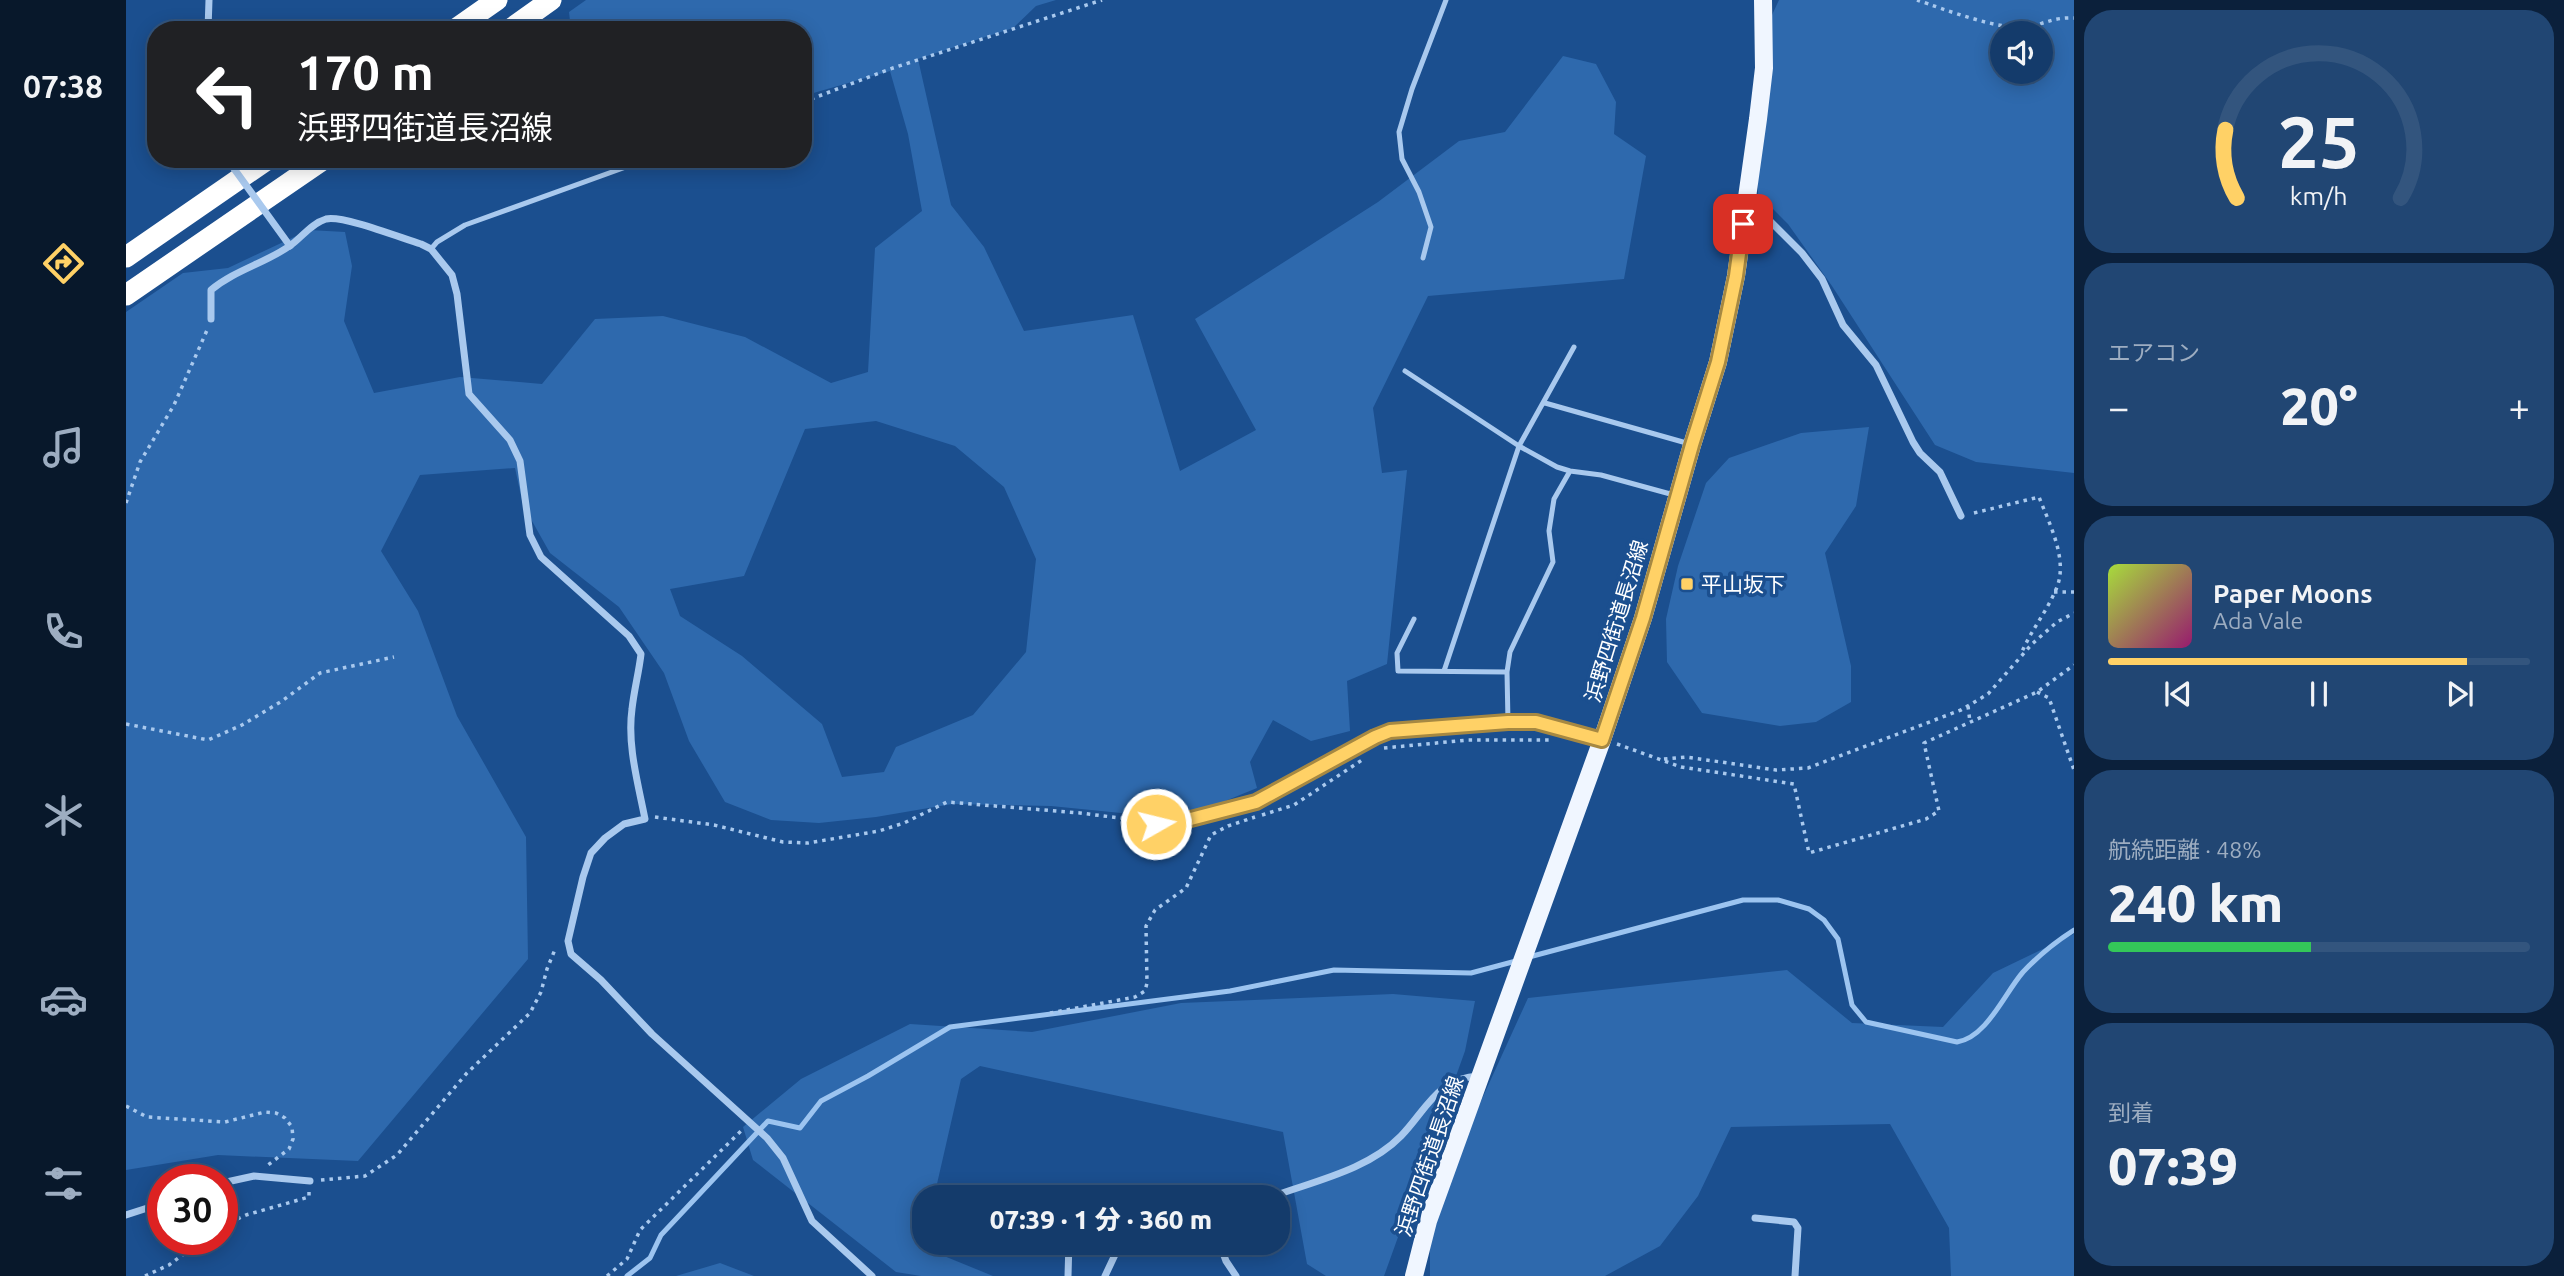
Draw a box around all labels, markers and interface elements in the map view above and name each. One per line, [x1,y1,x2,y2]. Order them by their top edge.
map controls [1990,21,2053,84]
button: sound [1990,21,2053,84]
text: 170 m [297,44,434,99]
icon: left [182,49,273,140]
text: 07:38 [23,68,103,104]
text: 25 [2278,100,2360,182]
text: 浜野四街道長沼線 [297,109,553,145]
text: km/h [2290,181,2348,209]
pin [1713,194,1773,254]
icon: arrive [1724,205,1762,243]
icon: directions [39,239,88,288]
text: エアコン [2108,340,2200,365]
text: 20° [2280,377,2358,435]
text: − [2108,386,2129,428]
text: + [2509,386,2530,428]
icon: music [39,423,88,472]
street label: 浜野四街道長沼線 [1580,537,1652,705]
place label: 平山坂下 [1701,572,1785,596]
marker: 平山坂下 [1679,576,1695,592]
text: Paper Moons [2213,579,2372,608]
icon: phone [39,607,88,656]
text: Ada Vale [2213,608,2303,633]
icon: previous [2159,675,2197,713]
icon: pause [2300,675,2338,713]
icon: next [2441,675,2479,713]
position arrow [1119,787,1193,861]
icon: climate [39,791,88,840]
text: 航続距離 · 48% [2108,837,2261,862]
text: 240 km [2108,874,2283,932]
icon: car [39,975,88,1024]
street label: 浜野四街道長沼線 [1390,1073,1468,1239]
text: 到着 [2108,1100,2154,1125]
text: 07:39 [2108,1137,2238,1195]
icon: filters [39,1159,88,1208]
speed limit sign: 30 [147,1164,238,1255]
text: 07:39 · 1 分 · 360 m [990,1205,1212,1234]

